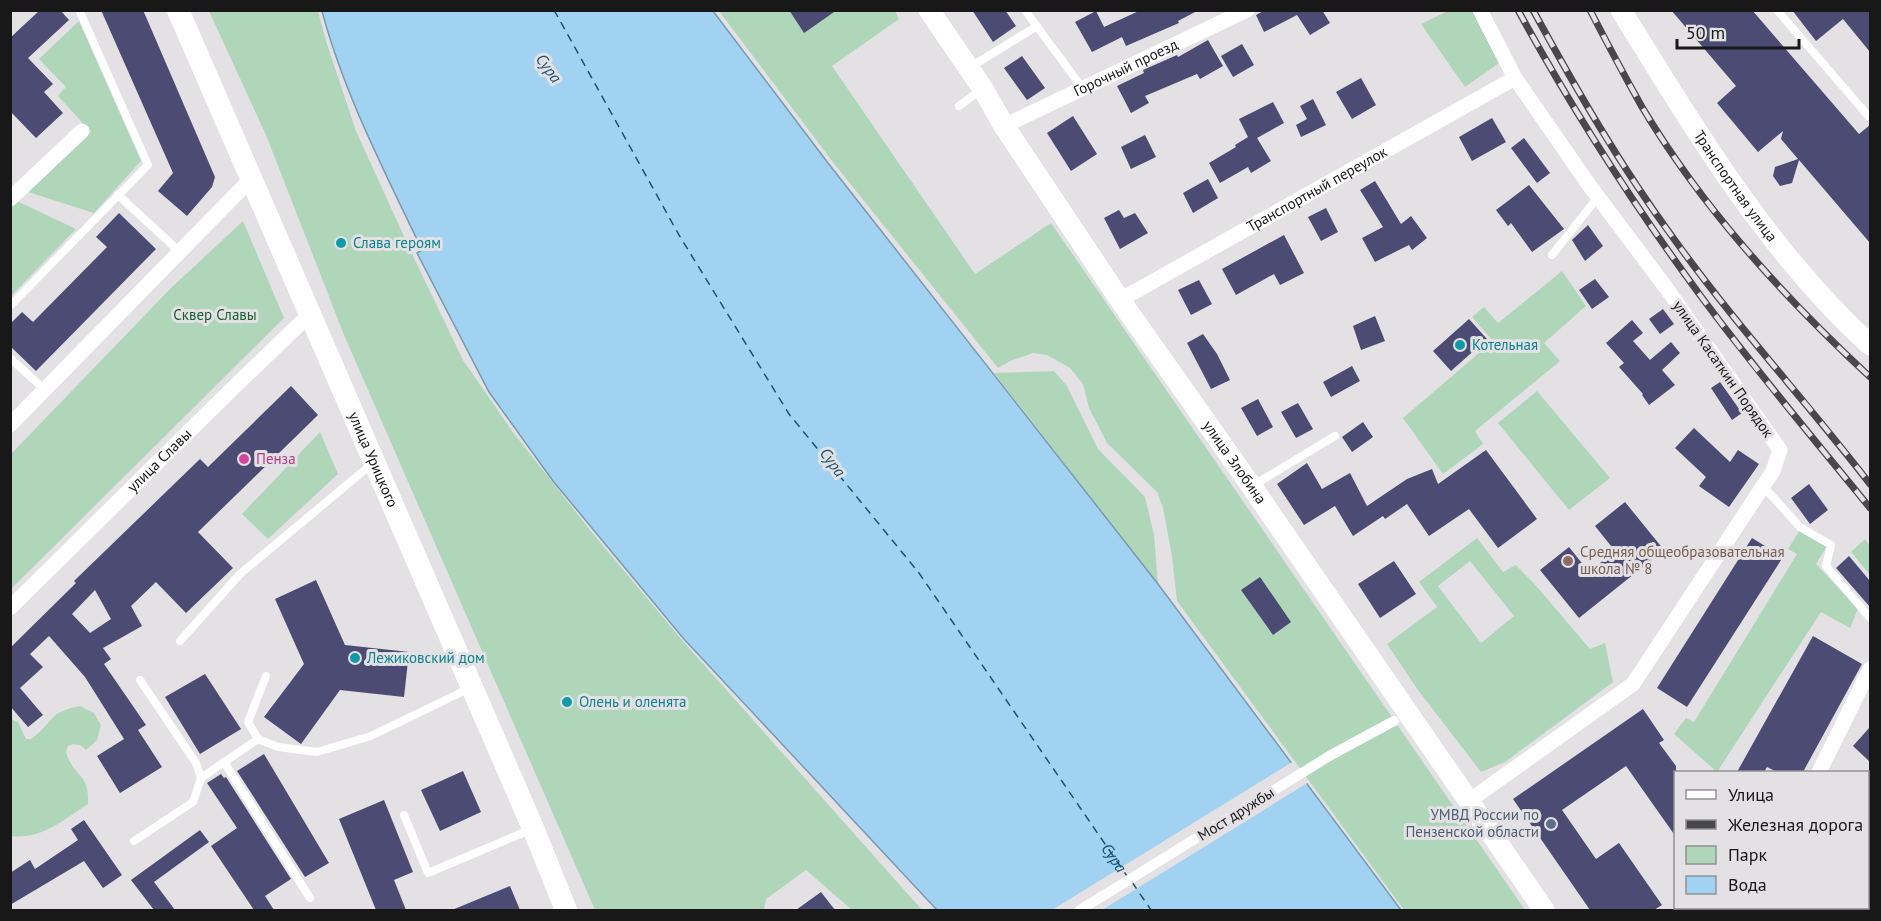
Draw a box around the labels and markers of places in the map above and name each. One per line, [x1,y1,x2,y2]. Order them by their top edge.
place label: Слава героям [353,233,441,252]
marker: Слава героям [334,236,348,250]
place label: Котельная [1472,335,1538,354]
marker: Котельная [1453,338,1467,352]
place label: Пенза [256,449,296,468]
marker: Пенза [237,452,251,466]
place label: Средняя общеобразовательная школа № 8 [1580,542,1785,578]
marker: Средняя общеобразовательная школа № 8 [1561,554,1575,568]
place label: Лежиковский дом [366,648,485,667]
marker: Лежиковский дом [348,651,362,665]
place label: Олень и оленята [579,692,686,711]
marker: Олень и оленята [560,695,574,709]
place label: УМВД России по Пензенской области [1405,805,1539,841]
marker: УМВД России по Пензенской области [1544,817,1558,831]

